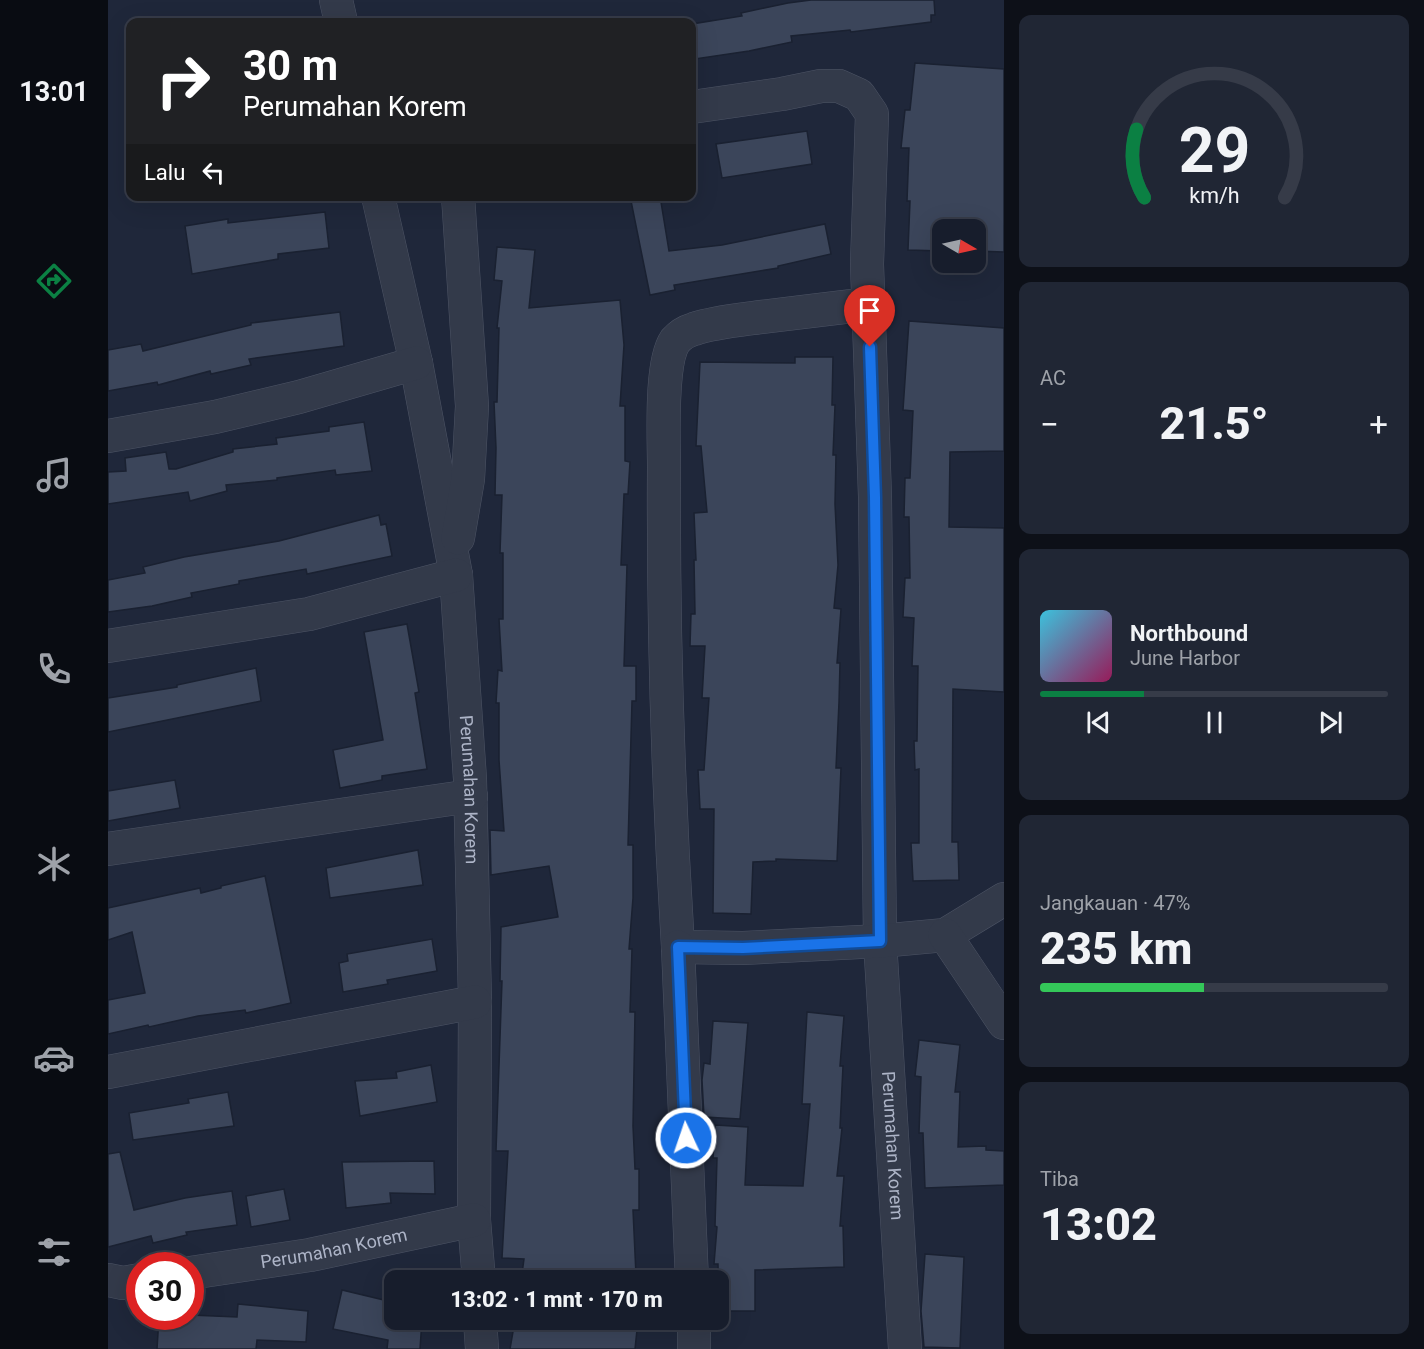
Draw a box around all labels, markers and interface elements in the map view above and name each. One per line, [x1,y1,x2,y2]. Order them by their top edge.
text: 30 m [243,41,338,90]
icon: right [144,42,222,120]
text: 13:01 [19,76,89,108]
text: Perumahan Korem [243,91,467,123]
text: 29 [1178,114,1250,187]
icon: left [197,156,230,189]
text: Lalu [144,160,185,185]
text: km/h [1189,183,1239,208]
north arrow [932,219,986,273]
map controls [932,219,986,273]
icon: directions [33,260,75,302]
pin [844,285,895,347]
icon: arrive [853,294,886,327]
text: AC [1040,366,1066,390]
text: 21.5° [1160,397,1269,450]
text: − [1040,405,1059,444]
text: + [1369,405,1388,444]
icon: music [33,454,75,496]
text: Northbound [1130,621,1248,646]
text: June Harbor [1130,646,1240,670]
icon: phone [33,648,75,690]
icon: previous [1082,706,1115,739]
icon: pause [1198,706,1231,739]
icon: next [1314,706,1347,739]
street label: Perumahan Korem [456,714,483,864]
icon: climate [33,843,75,885]
text: Jangkauan · 47% [1040,891,1190,915]
text: 235 km [1040,922,1192,975]
icon: car [33,1037,75,1079]
street label: Perumahan Korem [878,1071,908,1221]
position arrow [654,1106,718,1170]
text: Tiba [1040,1167,1079,1191]
text: 13:02 [1040,1198,1157,1251]
street label: Perumahan Korem [259,1224,409,1272]
icon: filters [33,1231,75,1273]
speed limit sign: 30 [126,1252,204,1330]
text: 13:02 · 1 mnt · 170 m [450,1287,663,1312]

